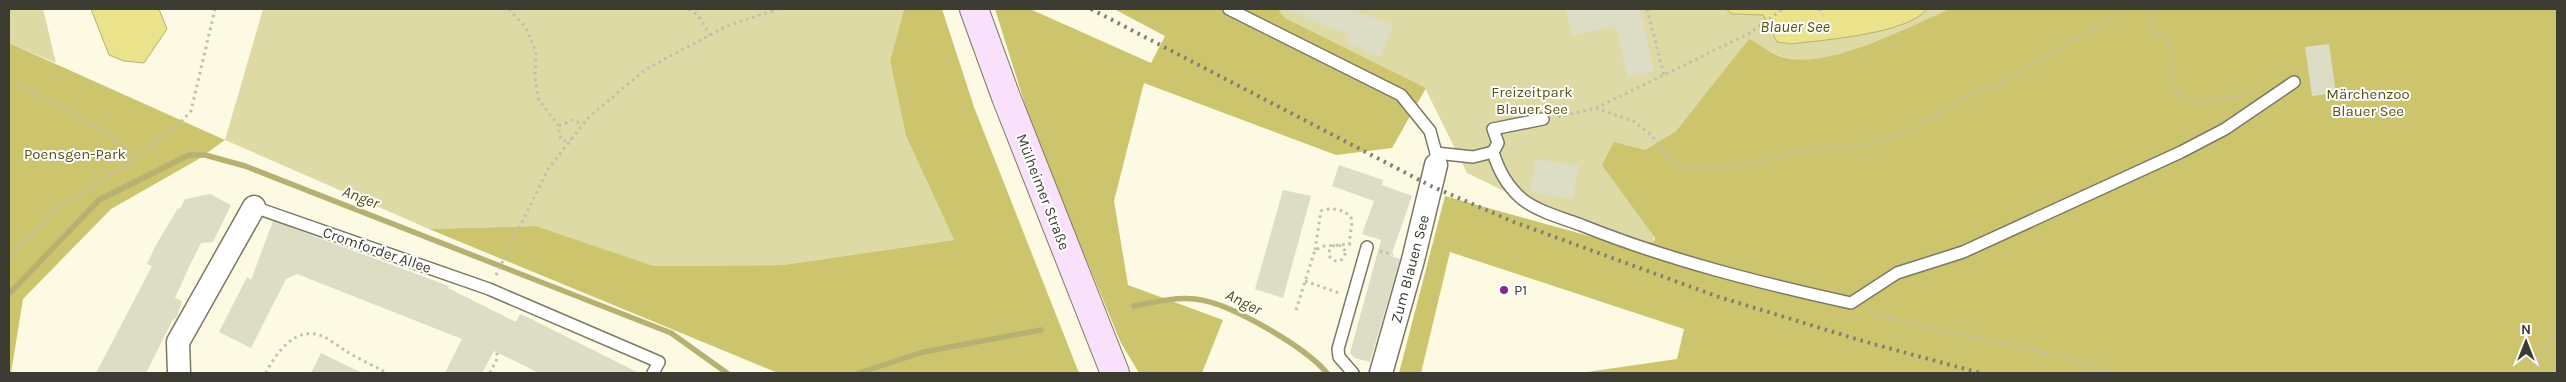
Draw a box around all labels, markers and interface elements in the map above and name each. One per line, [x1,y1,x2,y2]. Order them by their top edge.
water label: Blauer See [1760,17,1830,36]
park label: Freizeitpark Blauer See [1491,83,1573,118]
park label: Märchenzoo Blauer See [2326,85,2410,120]
street label: Mülheimer Straße [1013,131,1073,253]
park label: Poensgen-Park [24,145,126,163]
water label: Anger [340,181,383,213]
street label: Zum Blauen See [1387,213,1433,325]
street label: Cromforder Allee [320,223,434,277]
place label: P1 [1514,281,1527,299]
marker: P1 [1498,284,1510,296]
water label: Anger [1223,285,1266,319]
north arrow [2501,317,2551,367]
text: N [2521,321,2531,338]

